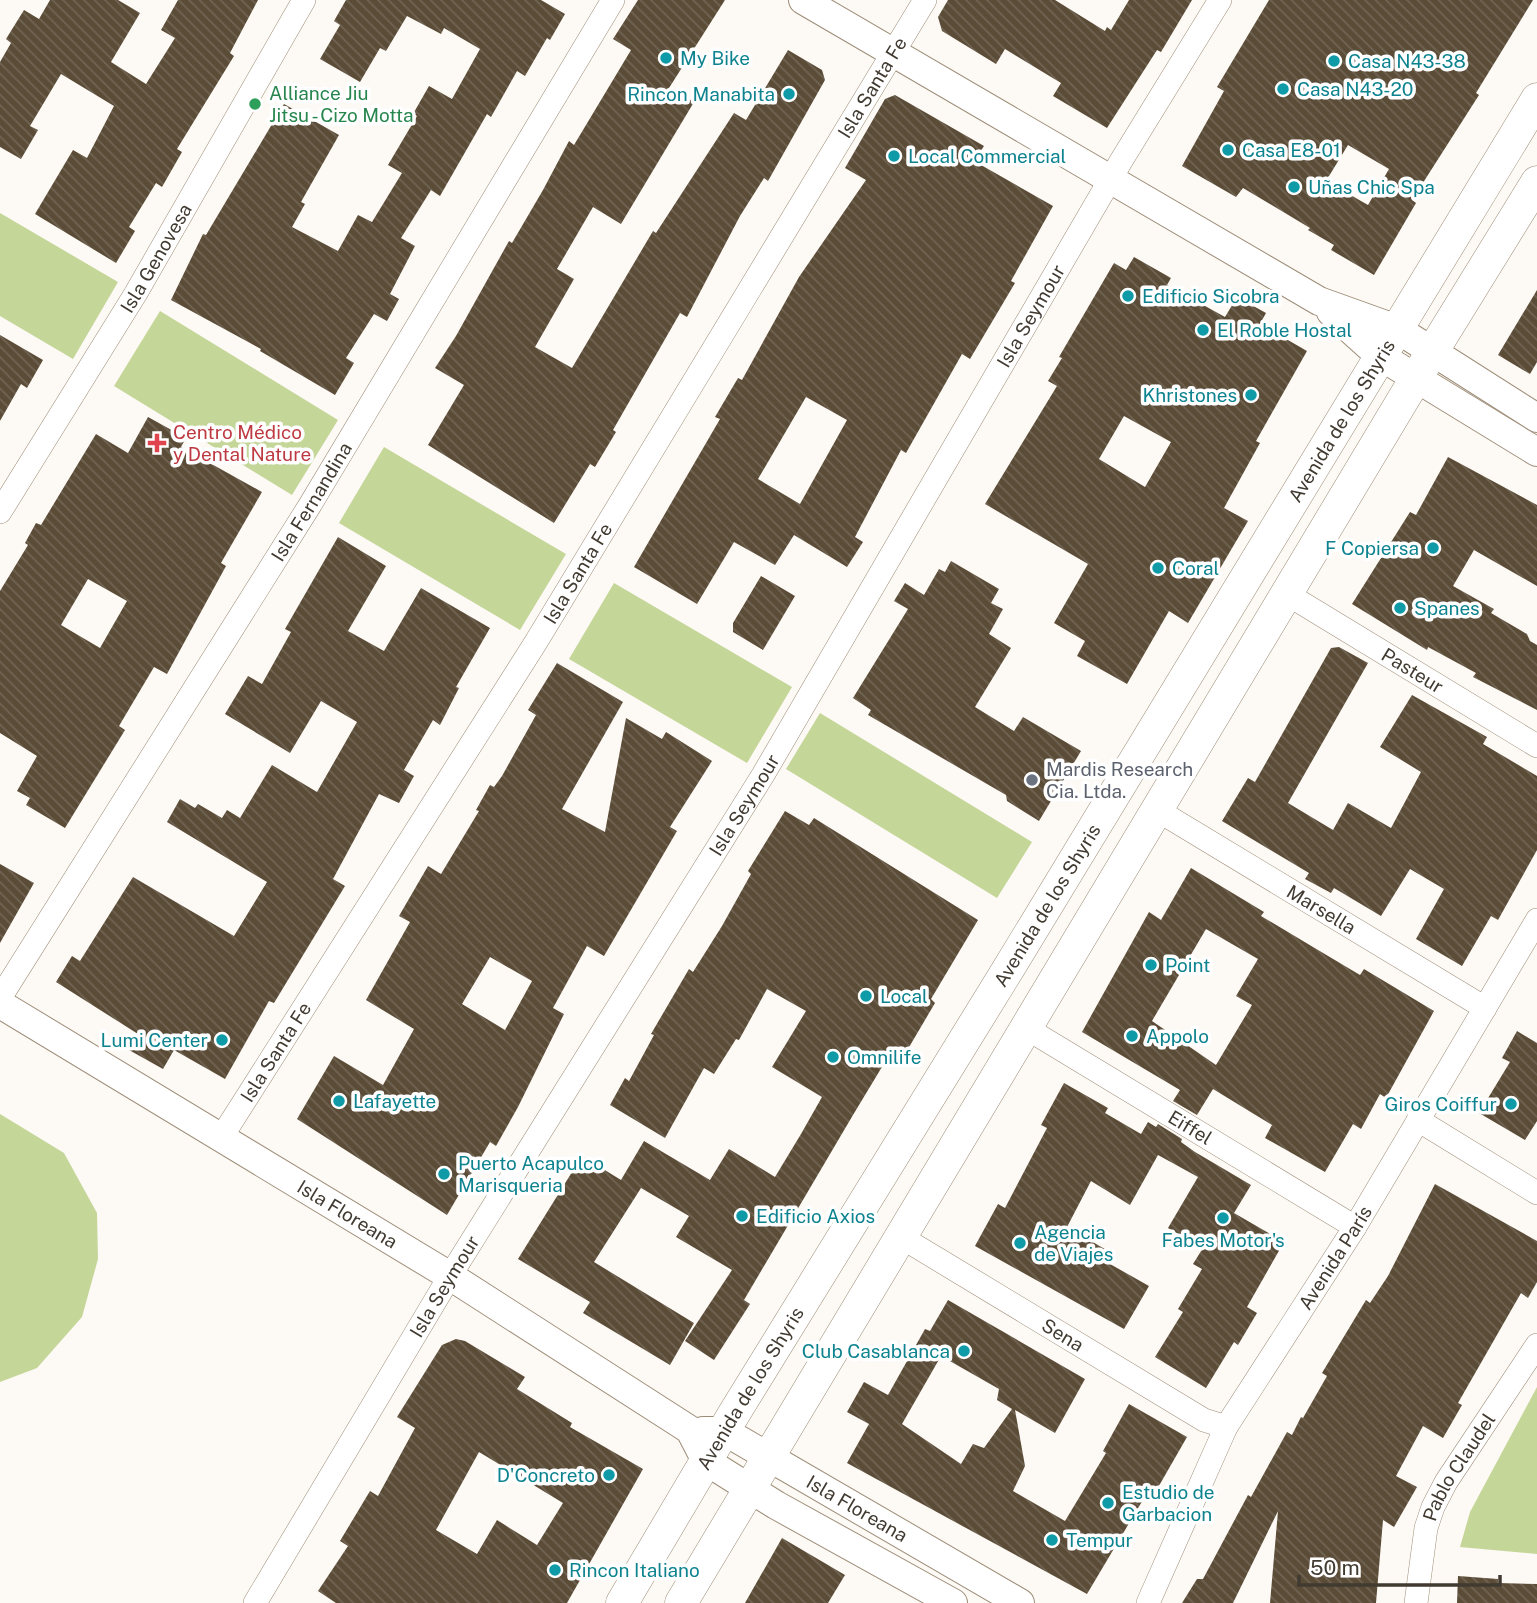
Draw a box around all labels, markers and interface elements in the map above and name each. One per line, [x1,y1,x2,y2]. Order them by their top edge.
street label: Isla Santa Fe [833,33,911,142]
place label: My Bike [680,47,750,69]
marker: My Bike [658,50,674,66]
place label: Casa N43-38 [1348,50,1466,72]
marker: Casa N43-38 [1326,53,1342,69]
place label: Casa N43-20 [1297,78,1414,100]
marker: Casa N43-20 [1275,81,1291,97]
place label: Alliance Jiu Jitsu - Cizo Motta [269,82,414,126]
place label: Rincon Manabita [627,83,775,105]
marker: Rincon Manabita [781,86,797,102]
marker: Alliance Jiu Jitsu - Cizo Motta [247,96,263,112]
place label: Casa E8-01 [1242,139,1341,161]
marker: Casa E8-01 [1220,142,1236,158]
place label: Local Commercial [908,145,1066,167]
marker: Local Commercial [886,148,902,164]
place label: Uñas Chic Spa [1308,176,1435,198]
marker: Uñas Chic Spa [1286,179,1302,195]
street label: Isla Genovesa [116,200,196,317]
street label: Isla Seymour [992,261,1069,371]
place label: Edificio Sicobra [1142,285,1280,307]
marker: Edificio Sicobra [1120,288,1136,304]
place label: El Roble Hostal [1217,319,1352,341]
marker: El Roble Hostal [1195,322,1211,338]
street label: Avenida de los Shyris [1284,335,1399,506]
place label: Khristones [1142,384,1237,406]
marker: Khristones [1243,387,1259,403]
place label: Centro Médico y Dental Nature [173,421,311,465]
marker: Centro Médico y Dental Nature [147,433,167,453]
street label: Isla Fernandina [267,438,356,565]
street label: Isla Santa Fe [539,519,617,628]
place label: F Copiersa [1325,537,1419,559]
marker: F Copiersa [1425,540,1441,556]
place label: Coral [1172,557,1219,579]
marker: Coral [1150,560,1166,576]
place label: Spanes [1414,597,1480,619]
marker: Spanes [1392,600,1408,616]
street label: Pasteur [1378,643,1447,697]
street label: Isla Seymour [704,750,784,860]
place label: Mardis Research Cia. Ltda. [1046,758,1193,802]
marker: Mardis Research Cia. Ltda. [1024,772,1040,788]
street label: Avenida de los Shyris [989,820,1105,991]
street label: Marsella [1283,880,1360,938]
place label: Point [1165,954,1210,976]
marker: Point [1143,957,1159,973]
place label: Local [880,985,928,1007]
marker: Local [858,988,874,1004]
street label: Isla Santa Fe [236,998,315,1106]
place label: Appolo [1146,1025,1209,1047]
marker: Appolo [1124,1028,1140,1044]
place label: Lumi Center [100,1029,208,1051]
marker: Lumi Center [214,1032,230,1048]
place label: Omnilife [847,1046,922,1068]
marker: Omnilife [825,1049,841,1065]
place label: Lafayette [353,1090,436,1112]
marker: Lafayette [331,1093,347,1109]
place label: Giros Coiffur [1384,1093,1497,1115]
marker: Giros Coiffur [1503,1096,1519,1112]
street label: Eiffel [1164,1106,1216,1149]
place label: Puerto Acapulco Marisqueria [458,1152,604,1196]
marker: Puerto Acapulco Marisqueria [436,1166,452,1182]
street label: Isla Floreana [293,1175,402,1253]
street label: Avenida París [1294,1202,1376,1314]
place label: Edificio Axios [756,1205,875,1227]
marker: Edificio Axios [734,1208,750,1224]
marker: Fabes Motor's [1215,1210,1231,1226]
place label: Agencia de Viajes [1034,1221,1113,1265]
place label: Fabes Motor's [1161,1229,1285,1251]
street label: Isla Seymour [405,1231,484,1341]
marker: Agencia de Viajes [1012,1235,1028,1251]
street label: Avenida de los Shyris [692,1303,808,1474]
street label: Sena [1038,1314,1088,1356]
place label: Club Casablanca [802,1340,950,1362]
marker: Club Casablanca [956,1343,972,1359]
street label: Pablo Claudel [1418,1409,1500,1524]
place label: D'Concreto [497,1464,595,1486]
marker: D'Concreto [601,1467,617,1483]
street label: Isla Floreana [803,1470,912,1546]
place label: Estudio de Garbacion [1122,1481,1215,1525]
marker: Estudio de Garbacion [1100,1495,1116,1511]
place label: Tempur [1066,1529,1133,1551]
marker: Tempur [1044,1532,1060,1548]
scale bar [1299,1544,1500,1588]
text: 50 m [1310,1555,1360,1580]
place label: Rincon Italiano [569,1559,700,1581]
marker: Rincon Italiano [547,1562,563,1578]

